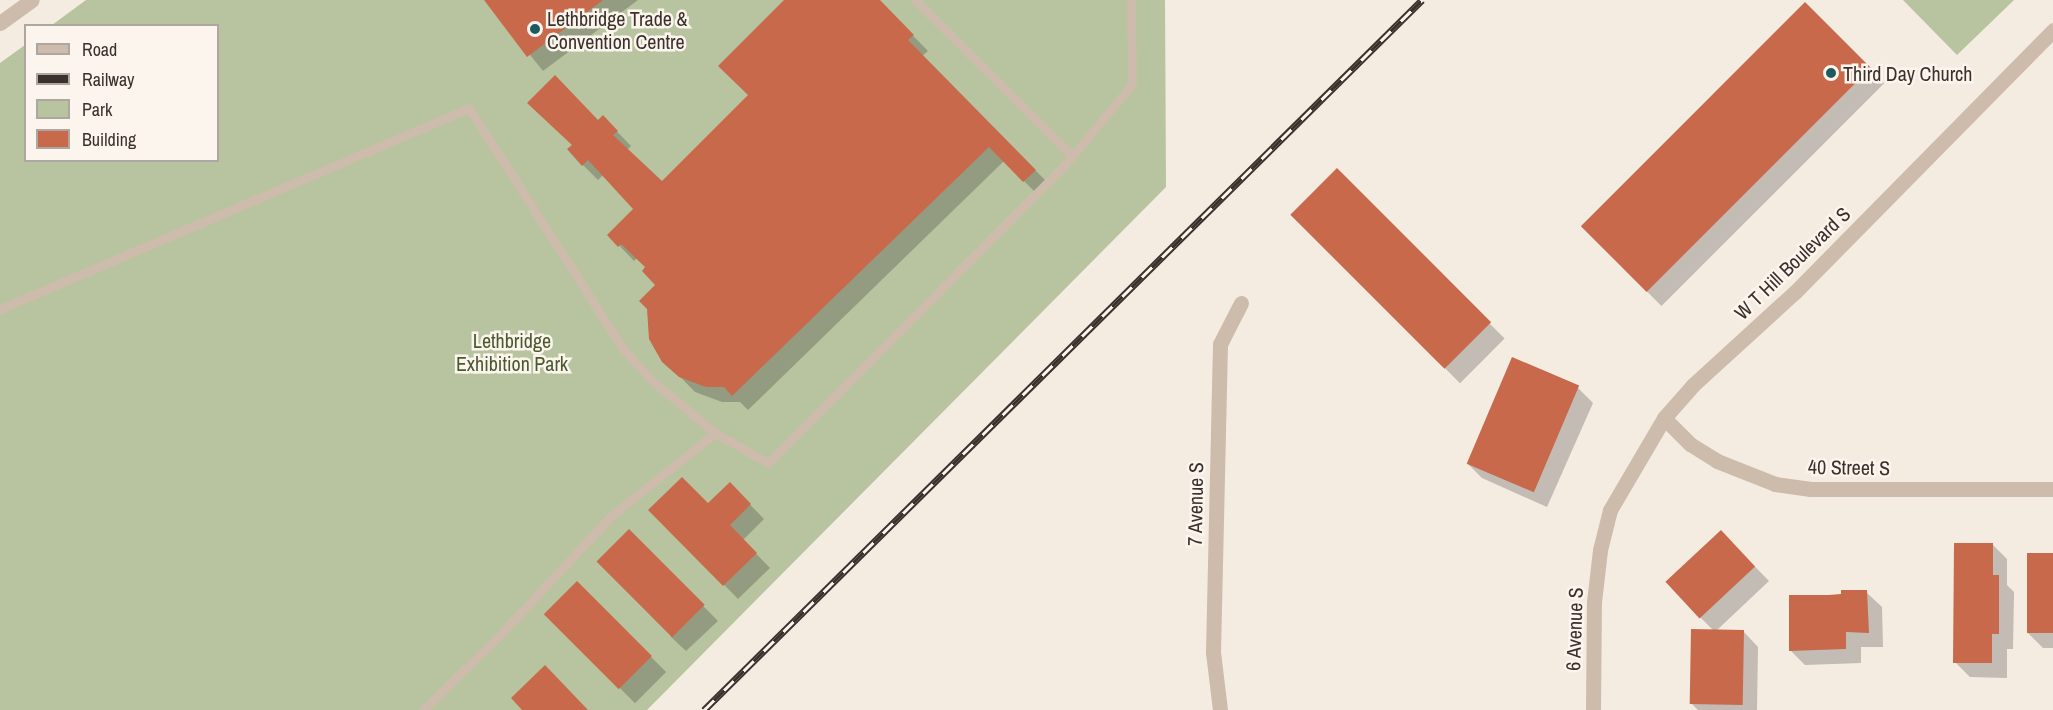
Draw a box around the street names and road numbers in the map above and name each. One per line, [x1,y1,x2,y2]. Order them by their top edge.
street label: W T Hill Boulevard S [1729,202,1855,324]
street label: 40 Street S [1808,454,1890,480]
street label: 7 Avenue S [1182,462,1208,546]
street label: 6 Avenue S [1561,586,1587,672]

